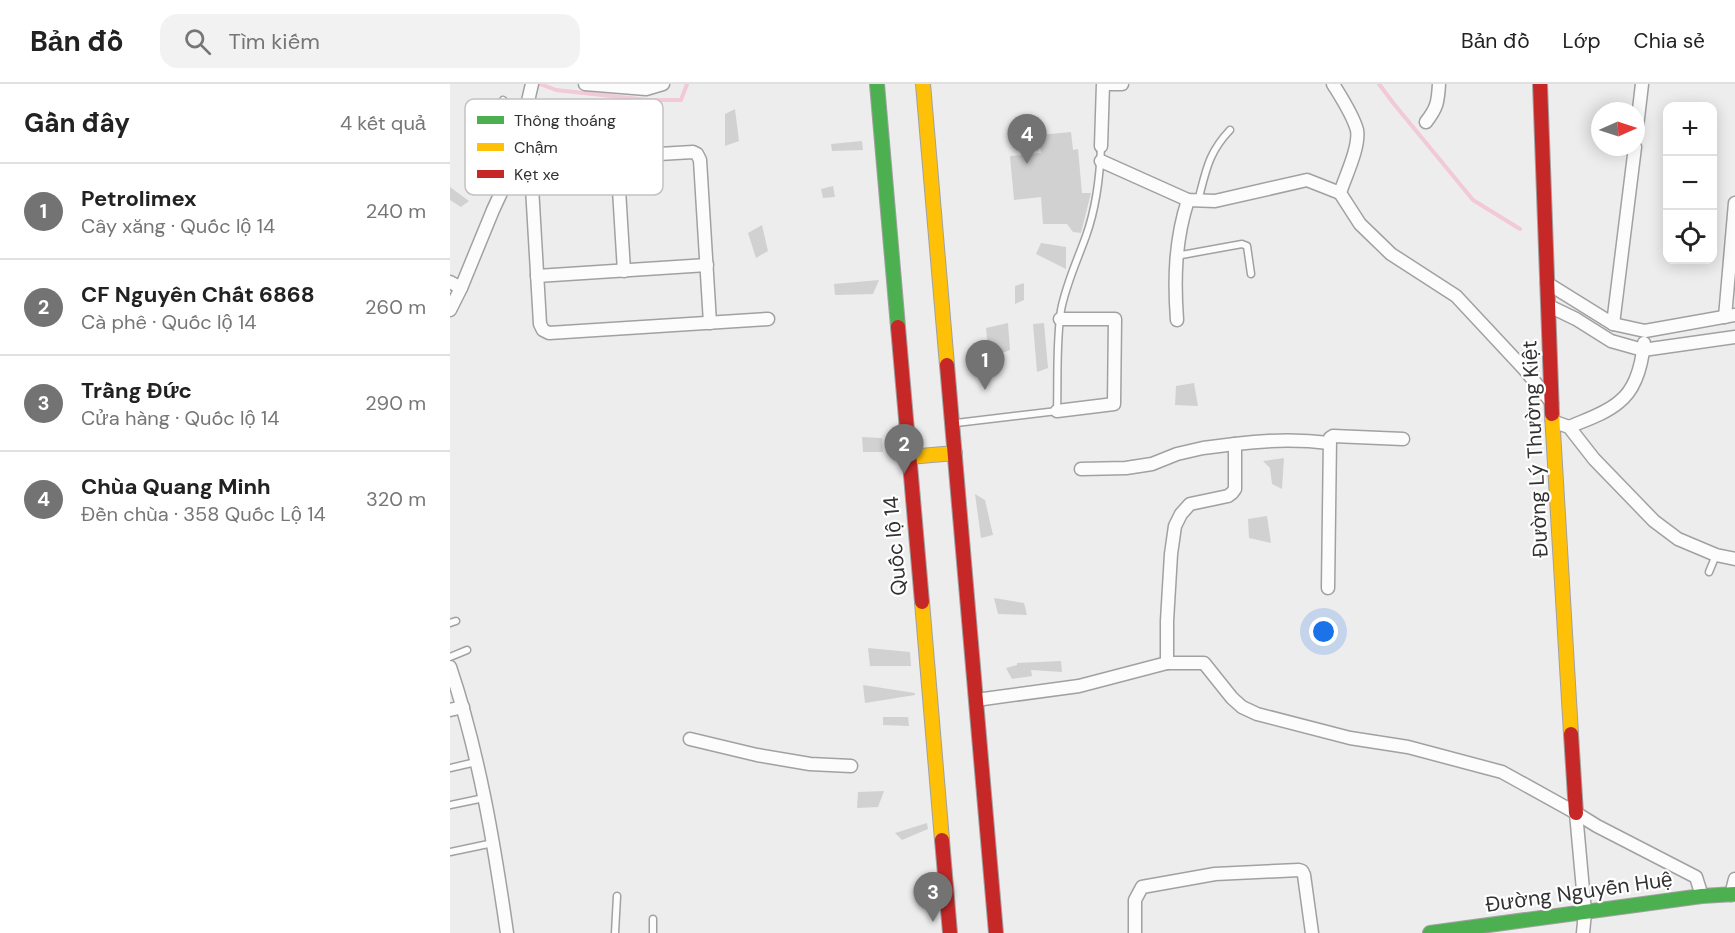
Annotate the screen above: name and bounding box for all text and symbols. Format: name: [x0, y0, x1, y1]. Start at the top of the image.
search box: [160, 14, 580, 68]
text: Bản đồ: [30, 23, 124, 60]
icon: search: [181, 25, 214, 58]
text: Tìm kiếm: [229, 27, 320, 56]
text: Bản đồ: [1461, 27, 1530, 55]
text: Lớp: [1563, 27, 1601, 55]
text: Chia sẻ: [1634, 27, 1705, 55]
legend: [465, 99, 663, 195]
north arrow: [1591, 102, 1645, 156]
map controls: [1663, 102, 1717, 264]
button: +: [1663, 102, 1717, 156]
text: Gần đây: [24, 106, 130, 140]
text: 4 kết quả: [340, 110, 426, 136]
text: Thông thoáng: [514, 110, 616, 131]
pin: 4: [1008, 115, 1046, 164]
text: Chậm: [514, 137, 558, 158]
button: −: [1663, 156, 1717, 210]
text: Kẹt xe: [514, 164, 559, 185]
text: Petrolimex: [81, 184, 196, 213]
text: 1: [40, 198, 47, 224]
text: 240 m: [366, 198, 426, 224]
button: locate: [1663, 210, 1717, 264]
text: Cây xăng · Quốc lộ 14: [81, 213, 275, 239]
text: CF Nguyên Chất 6868: [81, 280, 315, 309]
text: 2: [38, 294, 49, 320]
text: 260 m: [365, 294, 426, 320]
text: Cà phê · Quốc lộ 14: [81, 309, 256, 335]
pin: 1: [966, 340, 1004, 390]
street label: Đường Lý Thường Kiệt: [1515, 340, 1555, 558]
text: Trầng Đức: [81, 376, 192, 405]
text: 3: [37, 390, 50, 416]
text: 290 m: [365, 390, 426, 416]
text: Cửa hàng · Quốc lộ 14: [81, 405, 279, 431]
pin: 2: [884, 424, 924, 474]
text: Chùa Quang Minh: [81, 472, 271, 501]
text: 4: [37, 486, 50, 512]
text: 320 m: [366, 486, 426, 512]
street label: Quốc lộ 14: [877, 495, 913, 597]
text: Đền chùa · 358 Quốc Lộ 14: [81, 501, 326, 527]
your location: [1309, 617, 1338, 646]
street label: Đường Nguyễn Huệ: [1484, 865, 1674, 919]
pin: 3: [914, 872, 952, 922]

